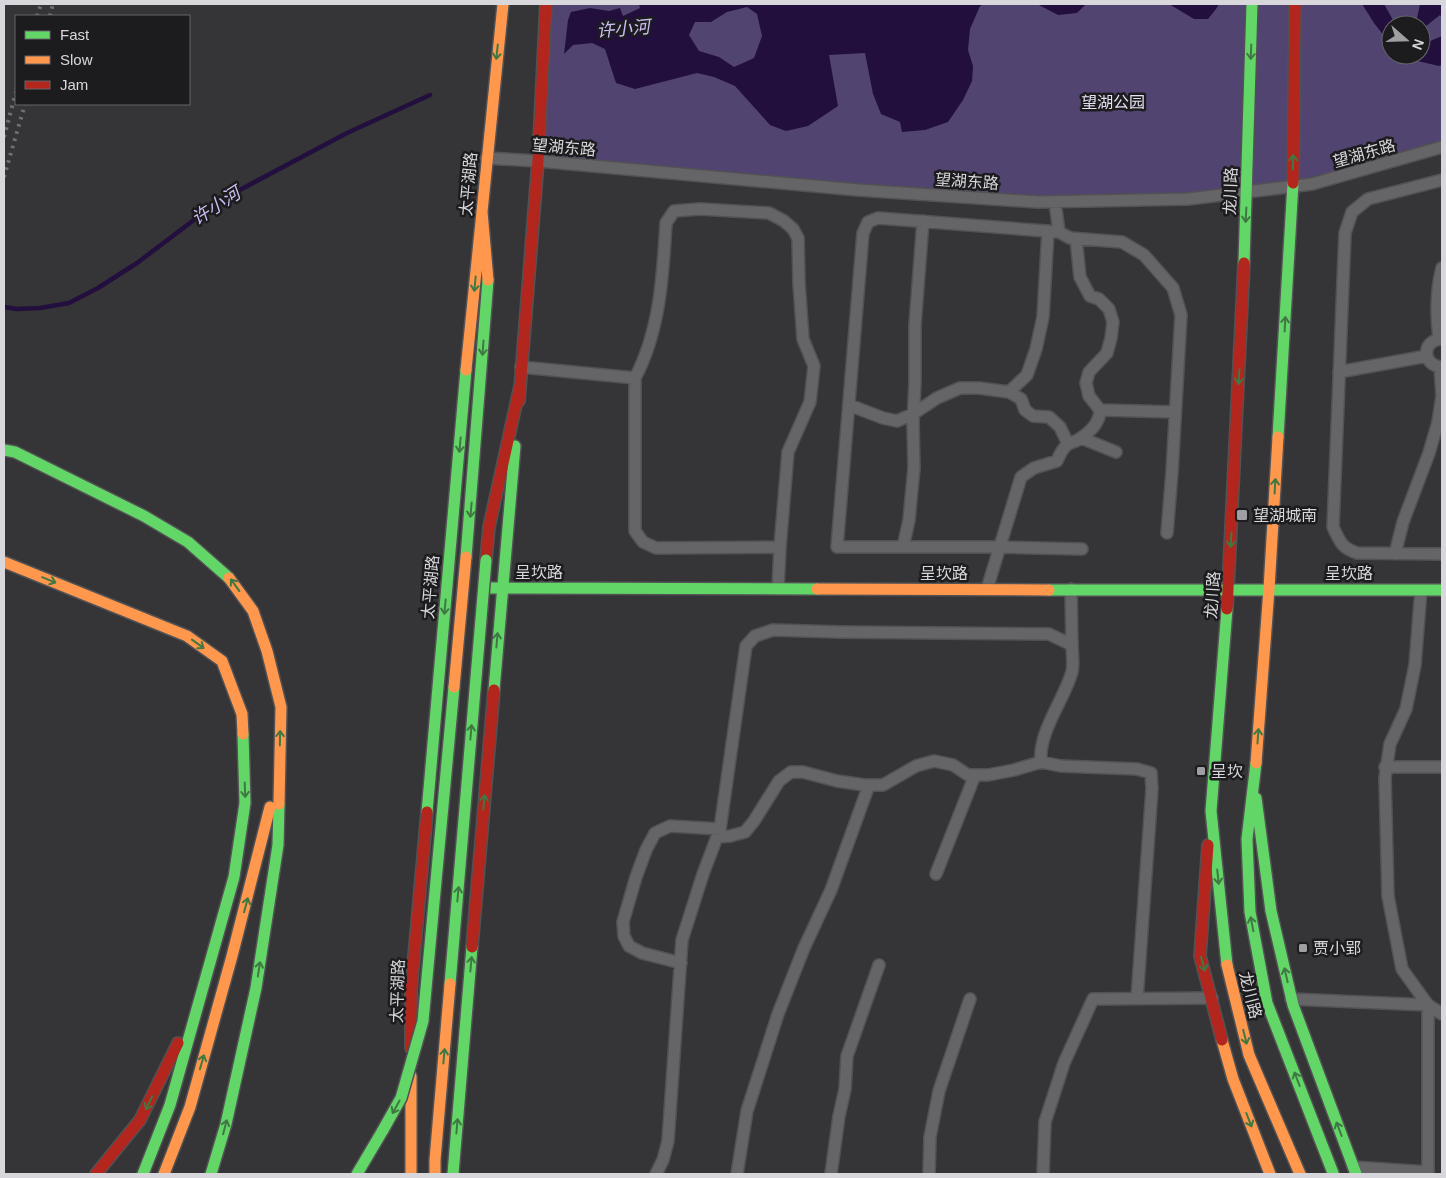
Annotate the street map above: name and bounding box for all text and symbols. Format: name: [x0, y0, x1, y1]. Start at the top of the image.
legend: [15, 15, 190, 105]
north arrow: [1381, 15, 1431, 65]
water label: 许小河: [595, 16, 654, 41]
text: Fast: [60, 26, 90, 43]
text: N: [1409, 37, 1427, 52]
one-way arrow: [492, 44, 502, 60]
one-way arrow: [1246, 44, 1255, 60]
text: Slow: [60, 51, 93, 68]
text: Jam: [60, 76, 88, 93]
park label: 望湖公园: [1081, 94, 1145, 111]
street label: 望湖东路: [531, 136, 597, 159]
street label: 望湖东路: [1331, 136, 1397, 170]
street label: 太平湖路: [457, 151, 480, 217]
one-way arrow: [1288, 154, 1298, 170]
street label: 龙川路: [1221, 167, 1240, 215]
street label: 望湖东路: [934, 171, 999, 192]
water label: 许小河: [188, 181, 247, 229]
one-way arrow: [1241, 206, 1251, 223]
one-way arrow: [470, 275, 480, 291]
one-way arrow: [1280, 316, 1289, 332]
one-way arrow: [479, 339, 488, 355]
one-way arrow: [1234, 369, 1243, 385]
one-way arrow: [455, 437, 465, 453]
one-way arrow: [1271, 479, 1280, 495]
one-way arrow: [466, 501, 475, 517]
place label: 望湖城南: [1253, 507, 1317, 524]
marker: 望湖城南: [1235, 508, 1249, 522]
one-way arrow: [1227, 531, 1236, 547]
street label: 太平湖路: [419, 554, 442, 620]
street label: 呈坎路: [515, 564, 563, 581]
street label: 呈坎路: [920, 565, 968, 582]
street label: 呈坎路: [1325, 565, 1373, 582]
street label: 龙川路: [1202, 570, 1223, 620]
one-way arrow: [41, 575, 56, 585]
one-way arrow: [230, 578, 240, 592]
one-way arrow: [440, 599, 449, 615]
one-way arrow: [493, 632, 502, 648]
one-way arrow: [191, 639, 205, 649]
one-way arrow: [466, 724, 476, 740]
one-way arrow: [1253, 728, 1263, 744]
one-way arrow: [275, 730, 285, 746]
place label: 呈坎: [1211, 763, 1243, 780]
marker: 呈坎: [1195, 765, 1207, 777]
one-way arrow: [240, 782, 249, 798]
one-way arrow: [479, 794, 489, 810]
one-way arrow: [1213, 869, 1223, 885]
one-way arrow: [453, 886, 462, 902]
one-way arrow: [241, 898, 251, 914]
one-way arrow: [1247, 916, 1257, 932]
place label: 贾小郢: [1313, 940, 1361, 957]
marker: 贾小郢: [1297, 942, 1309, 954]
one-way arrow: [466, 956, 475, 972]
one-way arrow: [1198, 956, 1208, 972]
street label: 太平湖路: [388, 959, 407, 1023]
one-way arrow: [254, 961, 264, 977]
one-way arrow: [1281, 968, 1290, 984]
street label: 龙川路: [1236, 970, 1265, 1020]
one-way arrow: [1241, 1028, 1250, 1044]
one-way arrow: [440, 1048, 449, 1064]
one-way arrow: [198, 1054, 208, 1070]
one-way arrow: [1292, 1072, 1301, 1087]
one-way arrow: [144, 1095, 154, 1110]
one-way arrow: [391, 1099, 401, 1114]
one-way arrow: [1245, 1112, 1254, 1127]
one-way arrow: [452, 1118, 462, 1134]
one-way arrow: [221, 1120, 230, 1136]
one-way arrow: [1333, 1121, 1342, 1136]

